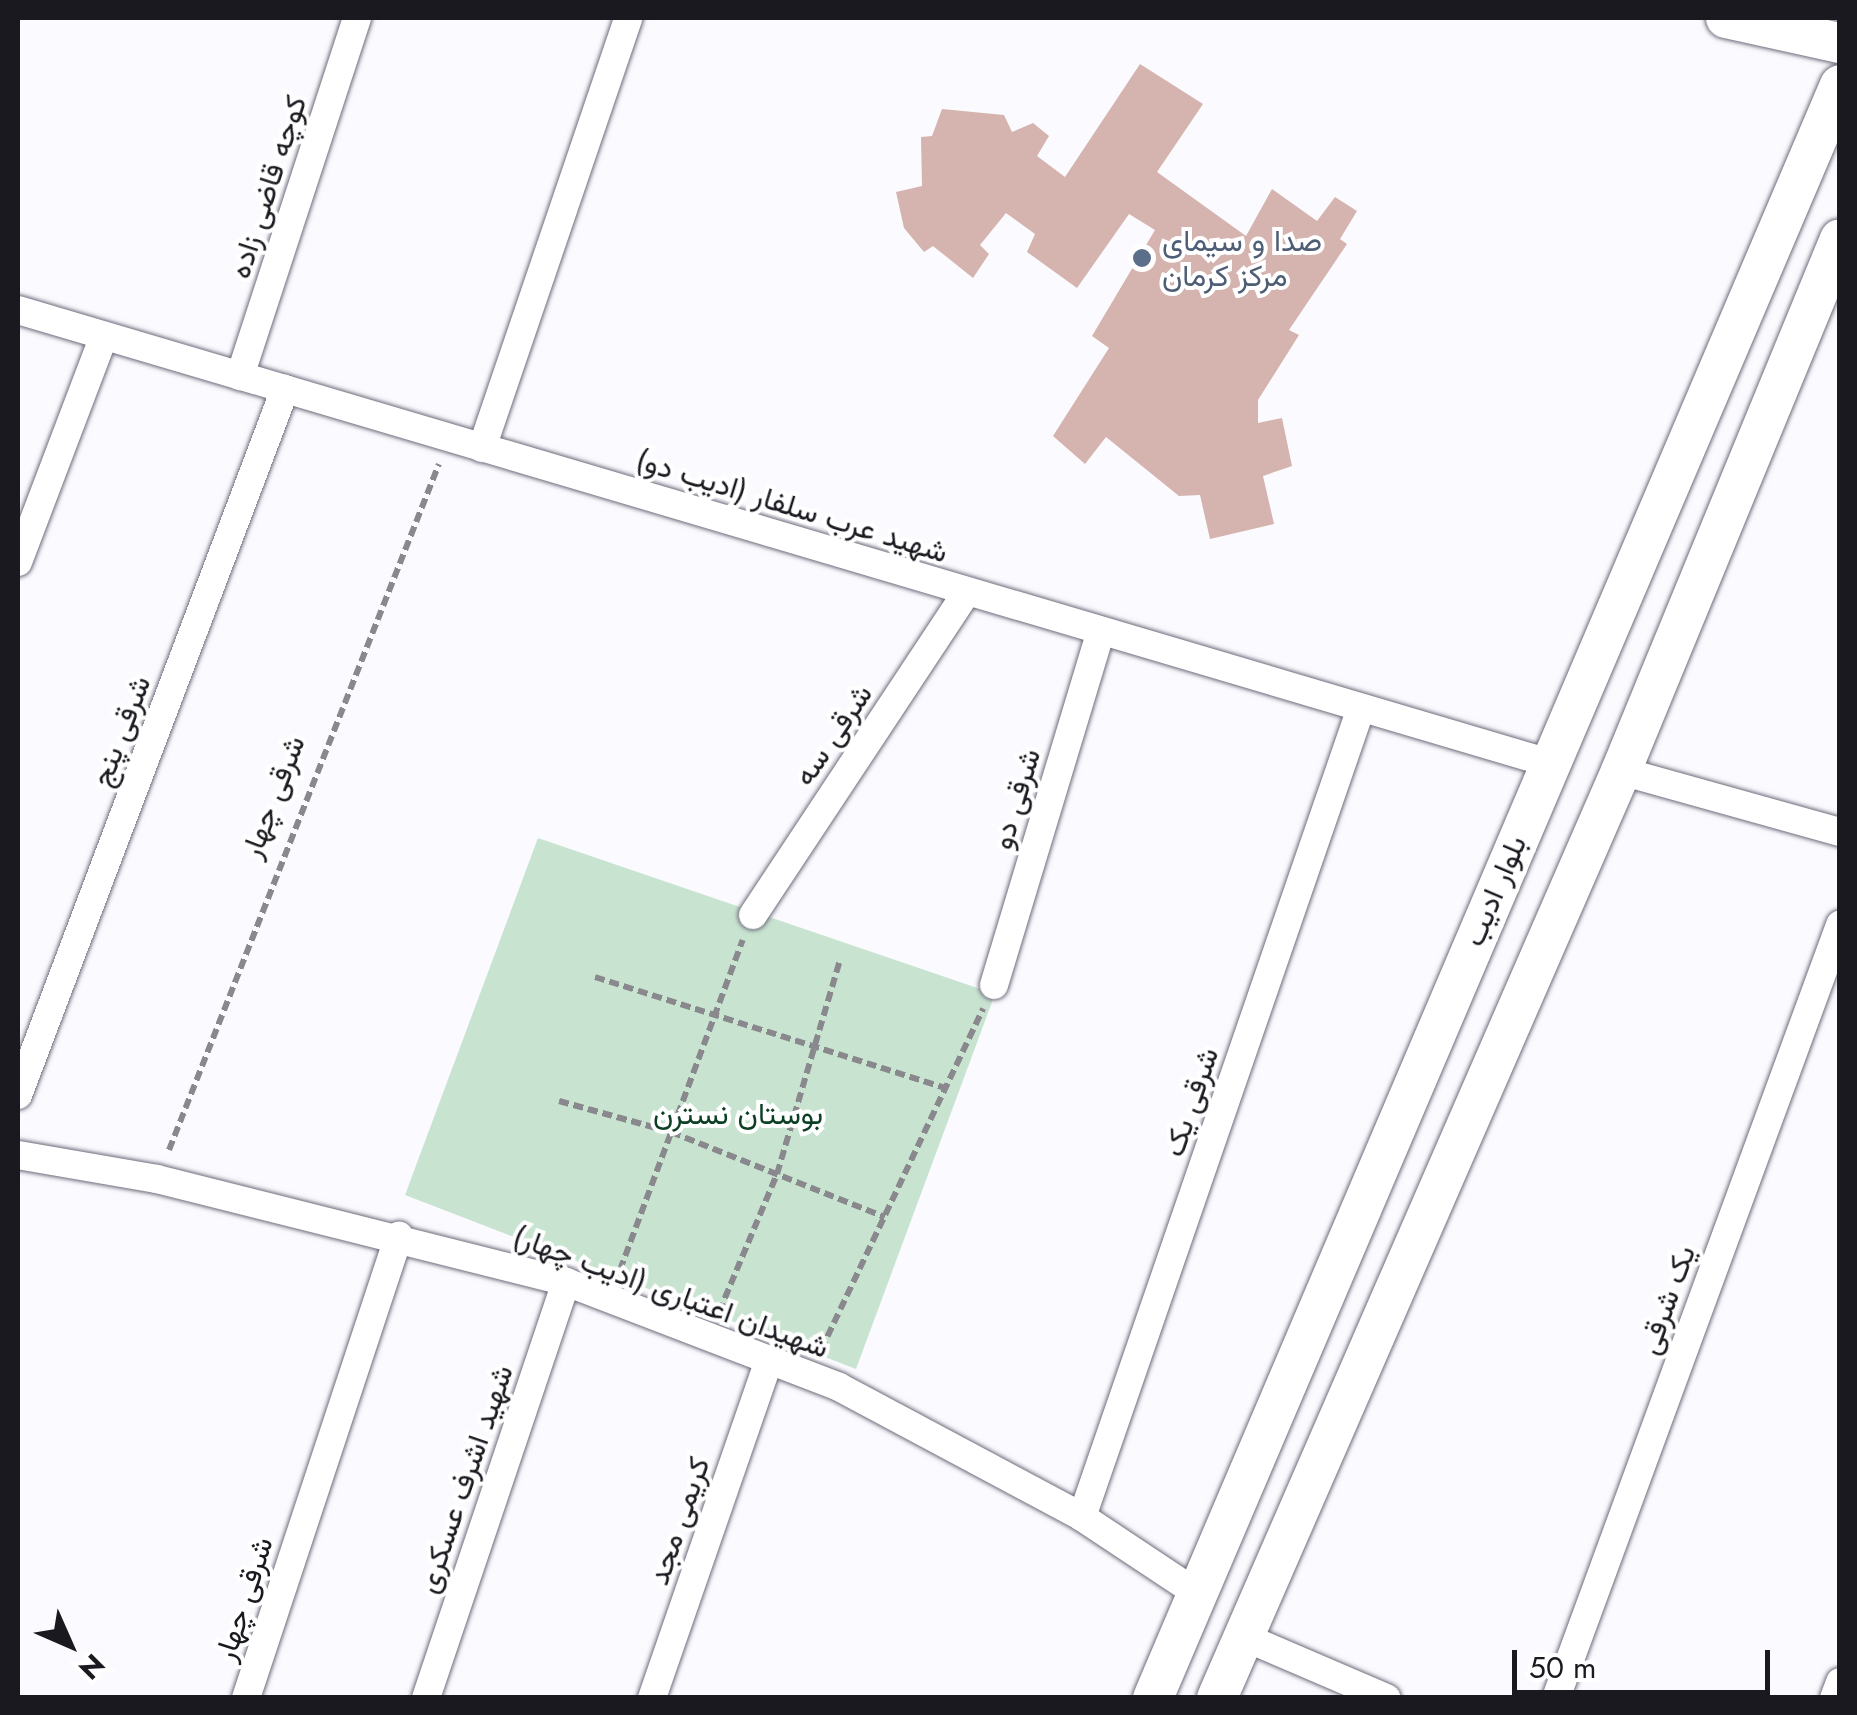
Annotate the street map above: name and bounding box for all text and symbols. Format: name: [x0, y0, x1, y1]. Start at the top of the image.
street label: کوچه قاضی زاده: [222, 91, 314, 283]
place label: صدا و سیمای مرکز کرمان: [1162, 223, 1322, 294]
marker: صدا و سیمای مرکز کرمان: [1131, 247, 1153, 269]
street label: شهید عرب سلفار (ادیب دو): [632, 441, 952, 571]
street label: شرقی پنج: [84, 671, 158, 791]
street label: شرقی سه: [786, 677, 880, 793]
street label: شرقی چهار: [233, 731, 313, 863]
street label: شرقی دو: [984, 744, 1048, 854]
street label: بلوار ادیب: [1456, 830, 1534, 952]
street label: شرقی یک: [1156, 1043, 1226, 1161]
park label: بوستان نسترن: [653, 1096, 823, 1132]
street label: شهیدان اعتباری (ادیب چهار): [508, 1218, 834, 1366]
street label: یک شرقی: [1631, 1241, 1703, 1359]
street label: شهید اشرف عسکری: [409, 1360, 521, 1598]
street label: کریمی مجد: [640, 1452, 718, 1590]
street label: شرقی چهار: [207, 1532, 281, 1666]
north arrow: [20, 1595, 120, 1695]
scale bar: [1517, 1630, 1774, 1692]
text: N: [69, 1644, 114, 1689]
text: 50 m: [1529, 1646, 1596, 1689]

